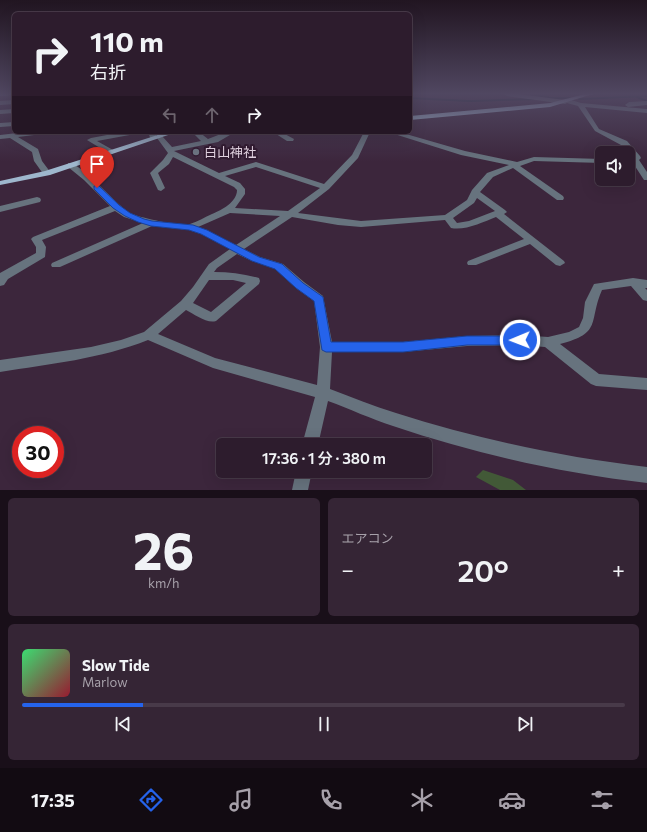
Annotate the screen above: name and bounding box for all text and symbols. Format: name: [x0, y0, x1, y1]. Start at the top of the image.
text: 110 m: [90, 24, 164, 58]
icon: right: [24, 28, 76, 80]
text: 右折: [90, 61, 126, 83]
icon: left: [159, 104, 181, 126]
icon: ahead: [201, 104, 223, 126]
icon: right: [243, 104, 265, 126]
place label: 白山神社: [204, 144, 256, 160]
map controls: [595, 146, 635, 186]
button: sound: [595, 146, 635, 186]
pin: [80, 147, 114, 188]
marker: 白山神社: [191, 147, 201, 157]
icon: arrive: [86, 153, 108, 175]
position arrow: [499, 319, 541, 361]
speed limit sign: 30: [12, 426, 64, 478]
text: 17:36 · 1 分 · 380 m: [262, 449, 386, 467]
text: 26: [133, 517, 194, 581]
text: エアコン: [342, 530, 394, 546]
text: 20°: [457, 551, 509, 588]
text: −: [342, 556, 354, 583]
text: +: [612, 556, 625, 583]
text: km/h: [148, 575, 180, 591]
text: Slow Tide: [82, 656, 150, 674]
text: Marlow: [82, 674, 128, 690]
icon: previous: [112, 713, 134, 735]
icon: pause: [313, 713, 335, 735]
icon: next: [514, 713, 536, 735]
icon: directions: [137, 786, 165, 814]
icon: music: [227, 786, 255, 814]
icon: phone: [317, 786, 345, 814]
icon: climate: [408, 786, 436, 814]
icon: car: [498, 786, 526, 814]
icon: filters: [588, 786, 616, 814]
text: 17:35: [31, 789, 75, 811]

